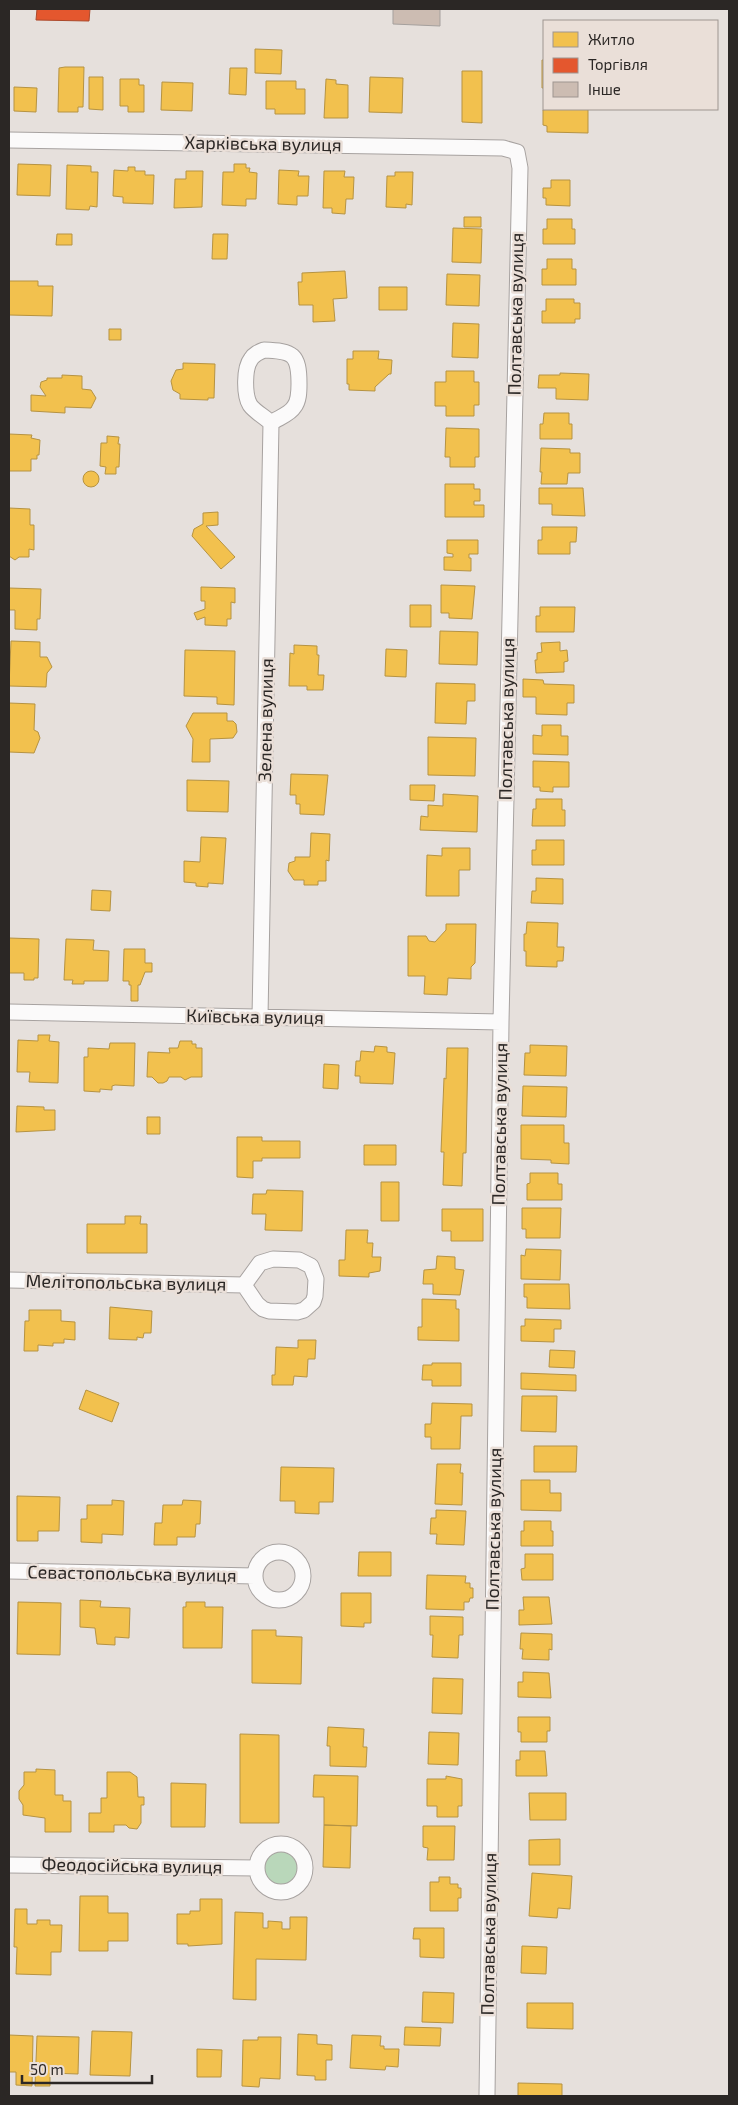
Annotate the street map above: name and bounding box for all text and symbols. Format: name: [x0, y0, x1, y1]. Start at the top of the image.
legend: [543, 20, 718, 110]
text: Житло: [588, 30, 635, 48]
text: Торгівля: [588, 55, 648, 73]
text: Інше: [588, 80, 621, 98]
street label: Харківська вулиця: [184, 131, 342, 155]
street label: Полтавська вулиця: [503, 232, 527, 396]
street label: Полтавська вулиця: [494, 637, 518, 801]
street label: Зелена вулиця: [253, 658, 277, 782]
street label: Київська вулиця: [186, 1004, 324, 1028]
street label: Полтавська вулиця: [487, 1042, 511, 1206]
street label: Мелітопольська вулиця: [25, 1269, 227, 1295]
street label: Полтавська вулиця: [481, 1447, 505, 1611]
street label: Севастопольська вулиця: [27, 1560, 237, 1586]
street label: Феодосійська вулиця: [41, 1852, 223, 1878]
street label: Полтавська вулиця: [476, 1852, 500, 2016]
scale bar: [22, 2052, 152, 2084]
text: 50 m: [30, 2060, 64, 2078]

